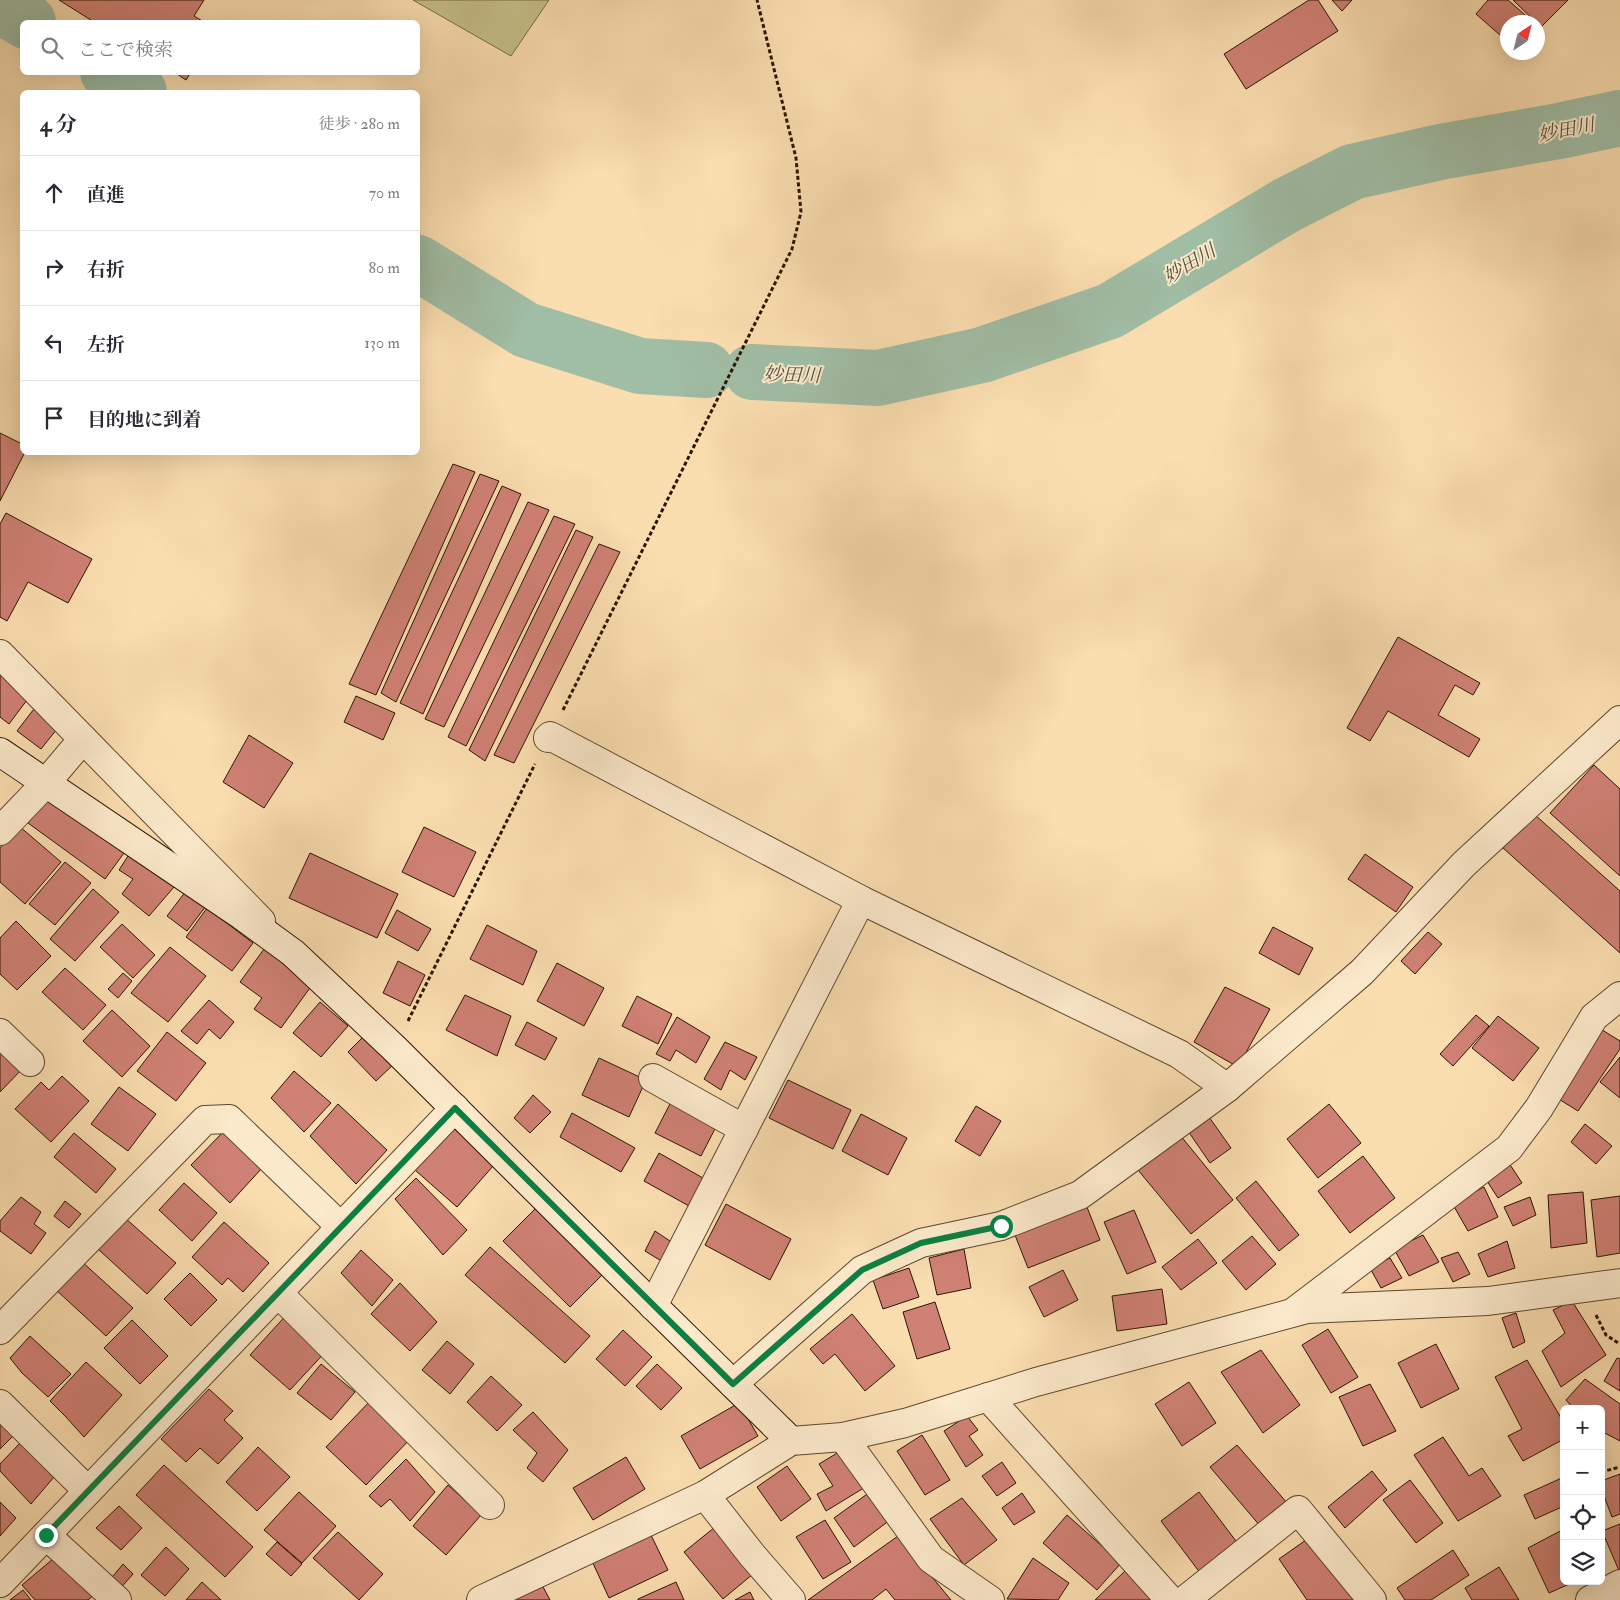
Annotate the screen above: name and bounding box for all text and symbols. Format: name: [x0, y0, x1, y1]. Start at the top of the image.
north arrow: [1500, 15, 1545, 60]
search box: [20, 20, 420, 75]
icon: search: [38, 34, 66, 62]
text: ここで検索: [78, 38, 173, 62]
text: 4 分: [40, 111, 77, 138]
water label: 妙田川: [1536, 112, 1598, 147]
text: 徒歩 · 280 m: [319, 114, 400, 134]
icon: ahead: [40, 179, 68, 207]
text: 直進: [87, 183, 125, 207]
text: 70 m: [369, 183, 400, 203]
water label: 妙田川: [1159, 238, 1222, 289]
icon: right: [40, 254, 68, 282]
text: 右折: [87, 258, 125, 282]
text: 80 m: [369, 258, 400, 278]
icon: left: [40, 329, 68, 357]
text: 左折: [87, 333, 125, 357]
text: 130 m: [364, 333, 400, 353]
water label: 妙田川: [763, 362, 823, 388]
icon: arrive: [40, 404, 68, 432]
text: 目的地に到着: [87, 408, 201, 432]
route start: [990, 1215, 1013, 1238]
map controls: [1560, 1405, 1605, 1585]
button: +: [1560, 1405, 1605, 1450]
button: −: [1560, 1450, 1605, 1495]
button: locate: [1560, 1495, 1605, 1540]
route end: [35, 1524, 58, 1547]
button: layers: [1560, 1540, 1605, 1585]

